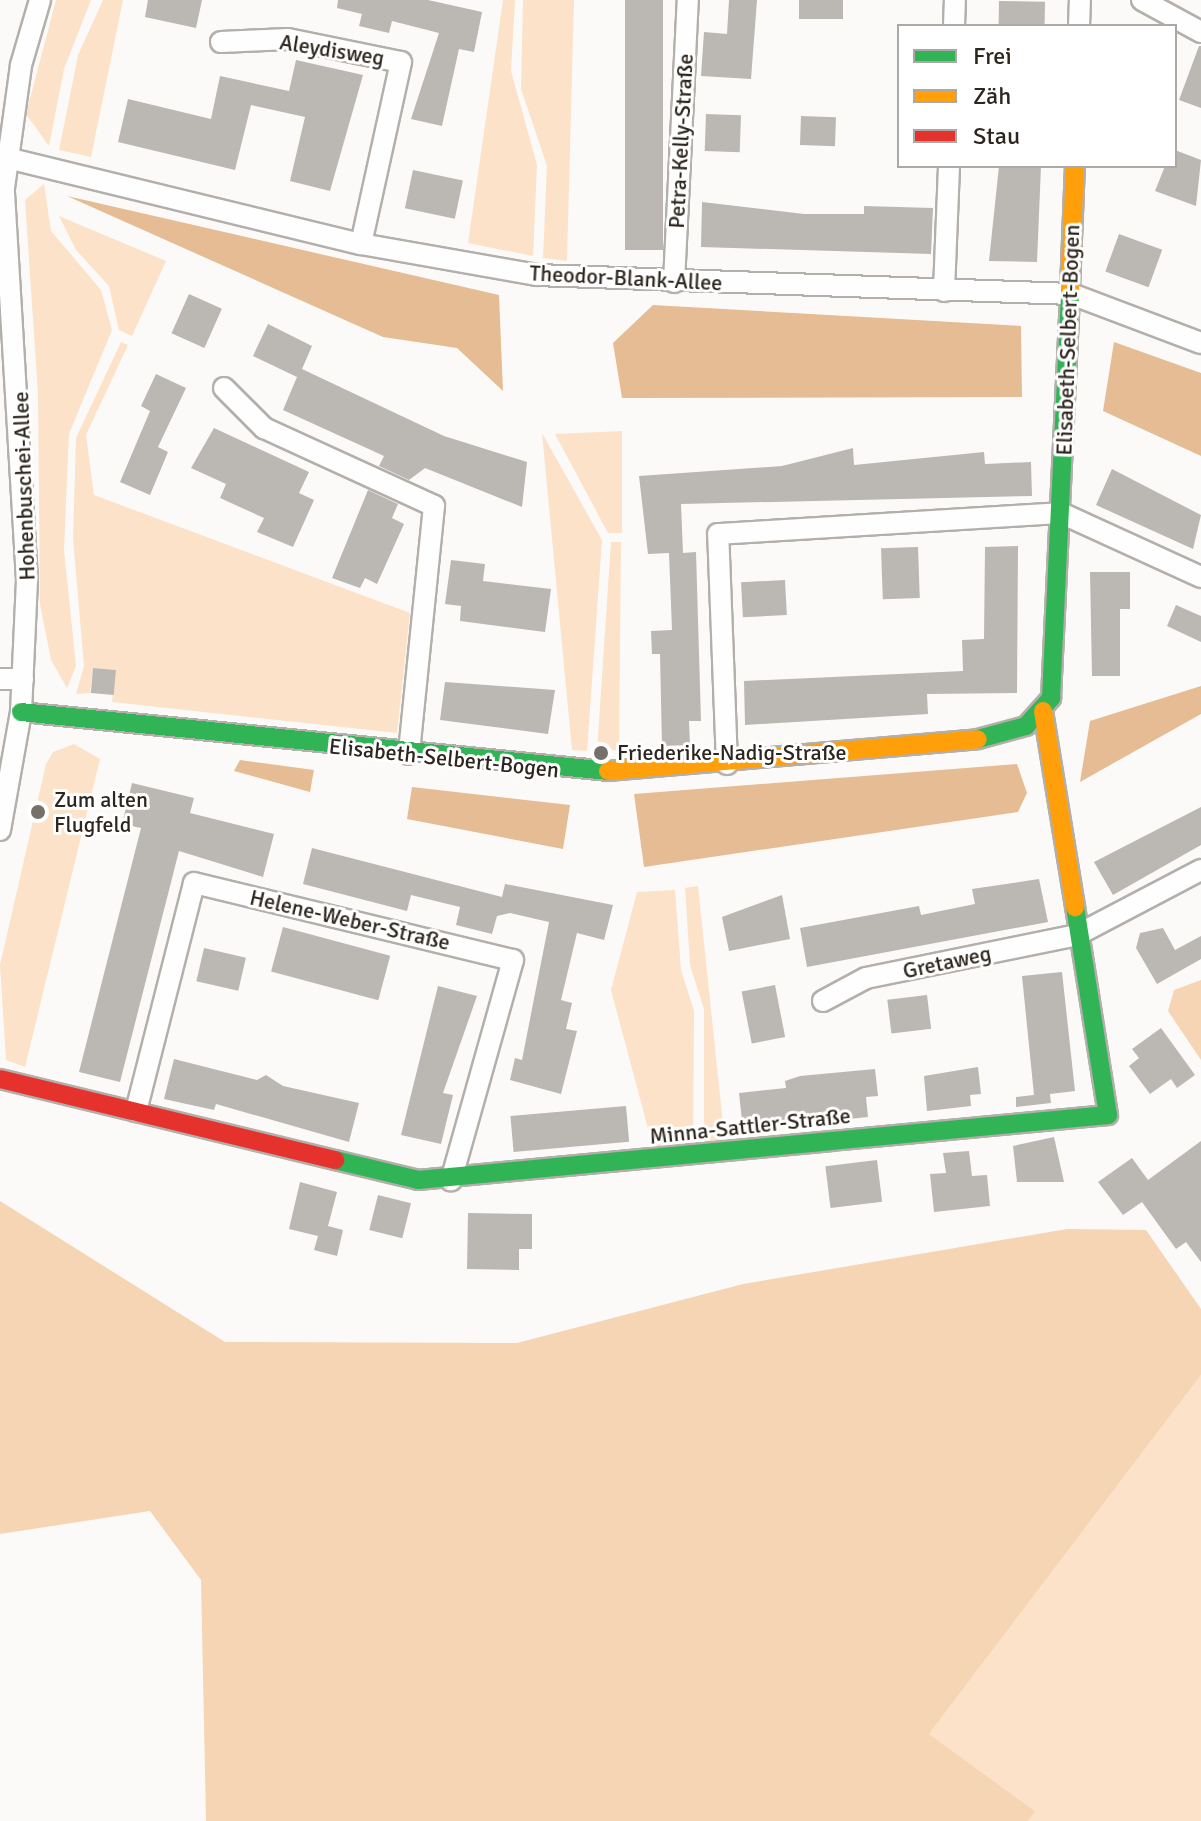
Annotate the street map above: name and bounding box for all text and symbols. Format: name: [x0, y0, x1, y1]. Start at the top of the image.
legend: [897, 24, 1177, 168]
street label: Aleydisweg: [278, 29, 386, 71]
text: Frei: [973, 41, 1012, 71]
street label: Petra-Kelly-Straße: [663, 53, 699, 229]
text: Zäh: [973, 81, 1011, 111]
text: Stau: [973, 121, 1020, 151]
street label: Elisabeth-Selbert-Bogen: [1051, 224, 1085, 456]
street label: Theodor-Blank-Allee: [529, 260, 723, 296]
street label: Hohenbuschei-Allee: [8, 391, 40, 581]
street label: Elisabeth-Selbert-Bogen: [328, 733, 560, 783]
place label: Friederike-Nadig-Straße: [617, 740, 847, 766]
marker: Friederike-Nadig-Straße: [592, 744, 610, 762]
place label: Zum alten Flugfeld: [54, 786, 148, 838]
marker: Zum alten Flugfeld: [29, 803, 47, 821]
street label: Helene-Weber-Straße: [247, 884, 453, 956]
street label: Gretaweg: [900, 940, 994, 984]
street label: Minna-Sattler-Straße: [648, 1102, 852, 1150]

